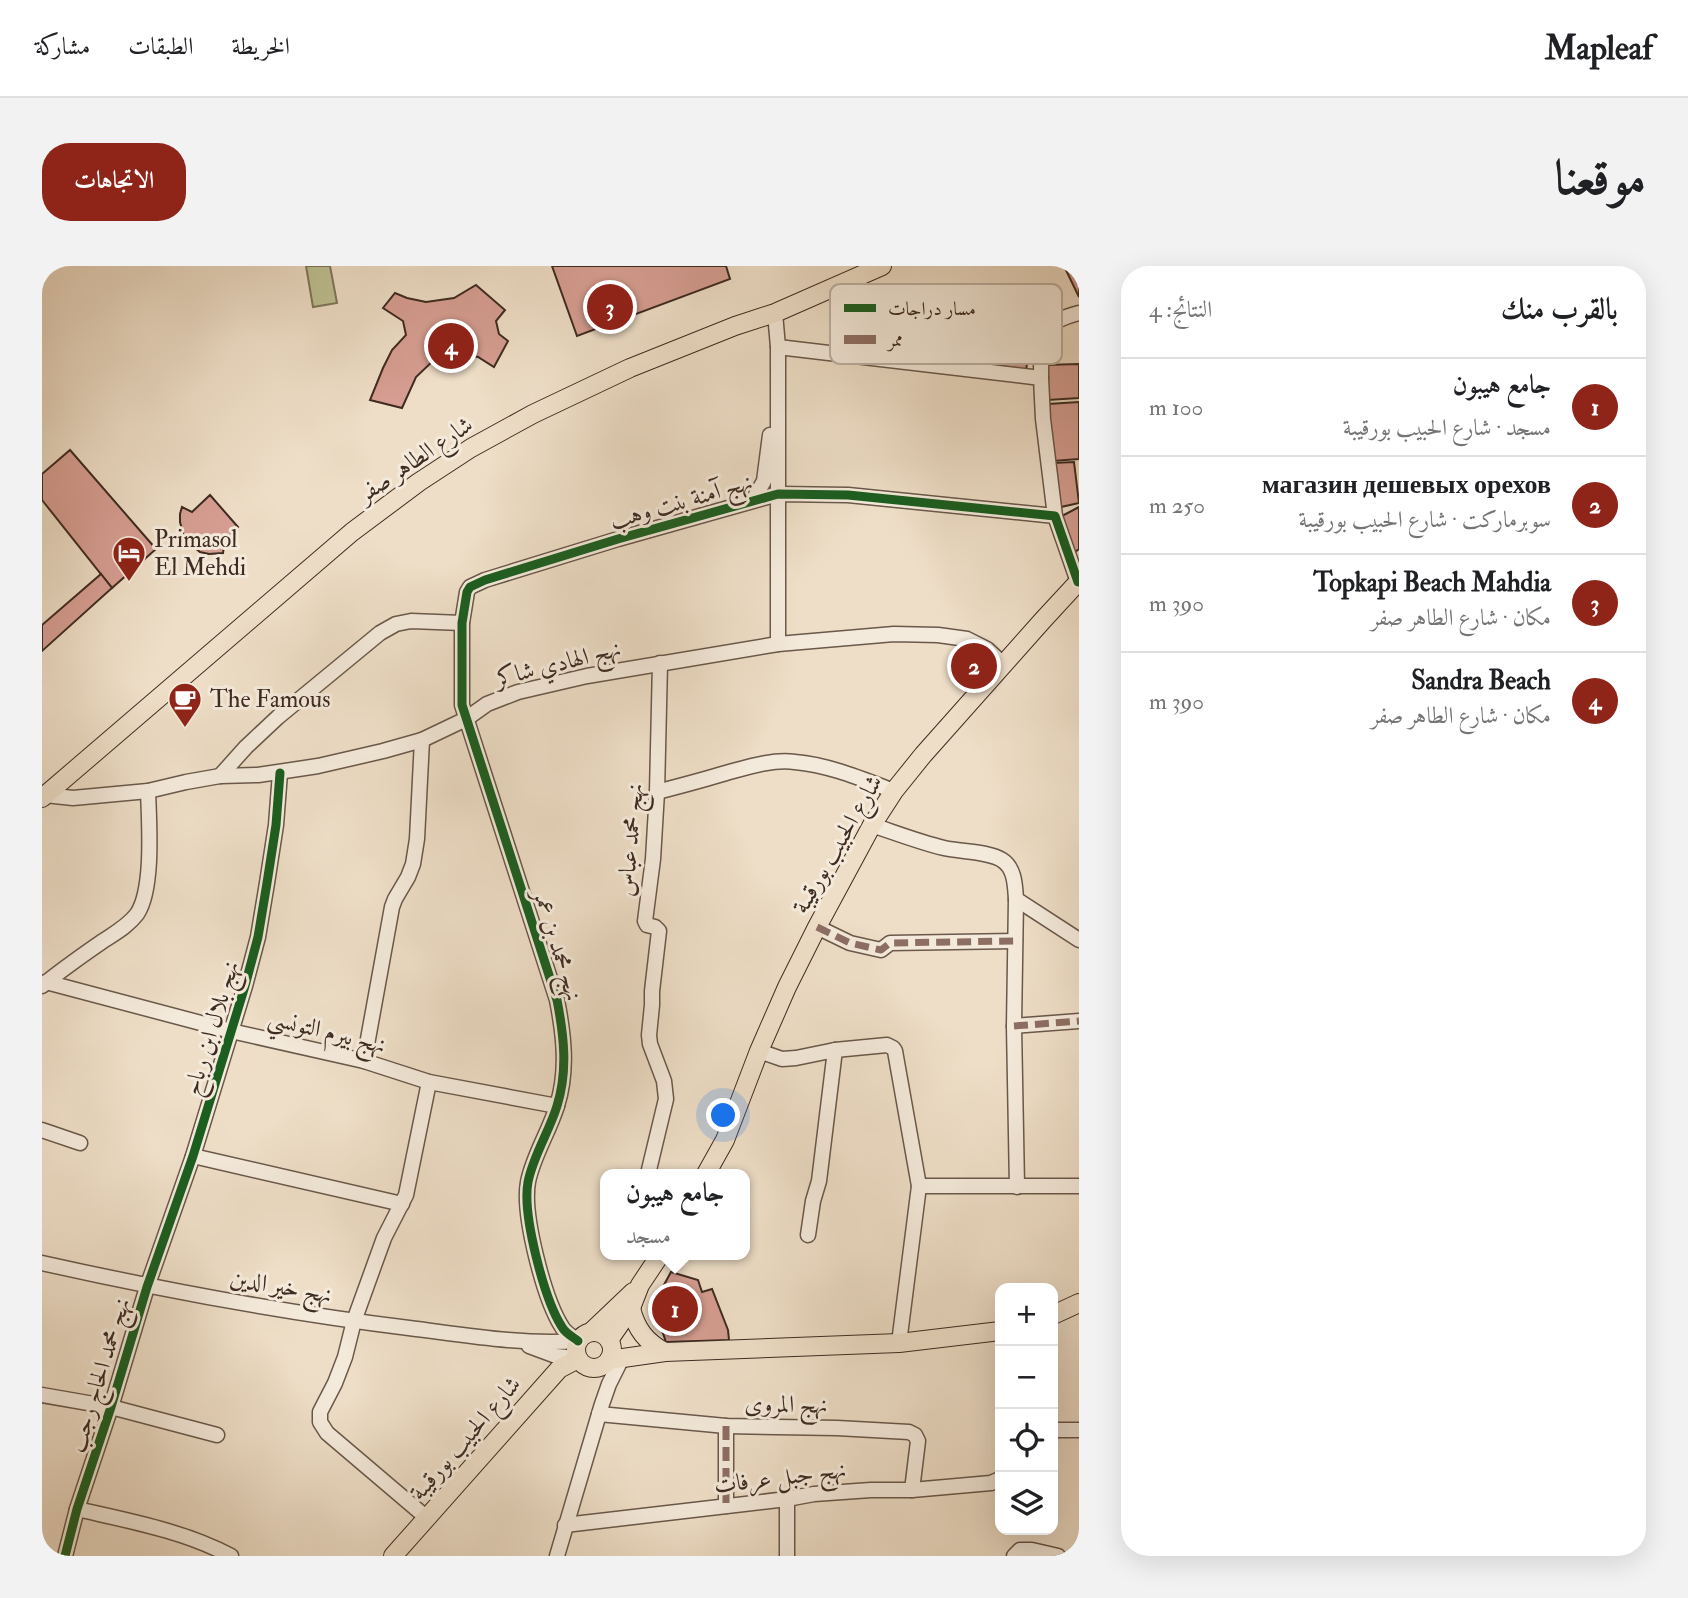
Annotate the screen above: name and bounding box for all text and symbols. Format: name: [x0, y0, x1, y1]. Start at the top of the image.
text: Mapleaf: [1545, 28, 1653, 69]
text: مشاركة: [35, 31, 90, 62]
text: الطبقات: [128, 31, 194, 62]
text: الخريطة: [232, 31, 290, 62]
button: الاتجاهات: [42, 143, 186, 221]
text: موقعنا: [1554, 148, 1646, 209]
pin: 3: [587, 281, 633, 333]
legend: [830, 284, 1062, 364]
text: بالقرب منك: [1501, 291, 1618, 328]
text: النتائج: 4: [1149, 295, 1212, 324]
text: مسار دراجات: [888, 297, 976, 321]
pin: 4: [428, 320, 474, 372]
text: ممر: [886, 328, 903, 352]
text: جامع هيبون: [1453, 369, 1551, 401]
text: 100 m: [1149, 393, 1203, 422]
text: 1: [1591, 393, 1599, 422]
street label: شارع الطاهر صفر: [349, 409, 481, 514]
text: مسجد · شارع الحبيب بورقيبة: [1343, 413, 1551, 442]
street label: نهج آمنة بنت وهب: [606, 466, 757, 541]
text: магазин дешевых орехов: [1262, 469, 1551, 501]
text: 250 m: [1149, 491, 1205, 520]
text: 2: [1589, 491, 1601, 520]
text: سوبرماركت · شارع الحبيب بورقيبة: [1299, 505, 1551, 534]
place label: Primasol El Mehdi: [154, 524, 246, 583]
hotel icon: Primasol El Mehdi: [110, 534, 148, 583]
text: Topkapi Beach Mahdia: [1313, 567, 1551, 599]
text: 390 m: [1149, 589, 1204, 618]
text: 3: [1591, 589, 1599, 618]
text: مكان · شارع الطاهر صفر: [1371, 603, 1551, 632]
street label: نهج الهادي شاكر: [489, 633, 625, 700]
pin: 2: [951, 640, 997, 692]
text: Sandra Beach: [1411, 665, 1551, 697]
cafe icon: The Famous: [166, 680, 204, 729]
place label: The Famous: [210, 684, 331, 715]
text: 390 m: [1149, 687, 1204, 716]
text: 4: [1589, 687, 1601, 716]
text: مكان · شارع الطاهر صفر: [1371, 701, 1551, 730]
street label: شارع الحبيب بورقيبة: [785, 769, 893, 921]
street label: نهج محمد عباس: [610, 782, 656, 898]
street label: نهج محمد بن عمر: [520, 883, 589, 1006]
street label: نهج بلال ابن رباح: [176, 957, 251, 1101]
street label: نهج بيرم التونسي: [263, 1002, 389, 1067]
your location: [706, 1098, 740, 1132]
popup: [600, 1169, 750, 1260]
text: جامع هيبون: [626, 1177, 724, 1209]
text: مسجد: [626, 1221, 671, 1250]
street label: نهج خير الدين: [227, 1262, 334, 1316]
pin: 1: [652, 1283, 698, 1335]
map controls: [995, 1283, 1058, 1535]
button: +: [995, 1283, 1058, 1346]
street label: نهج محمد الحاج رجب: [61, 1294, 143, 1458]
button: −: [995, 1346, 1058, 1409]
street label: شارع الحبيب بورقيبة: [403, 1370, 531, 1510]
street label: نهج المروى: [744, 1388, 828, 1426]
button: locate: [995, 1409, 1058, 1472]
street label: نهج جبل عرفات: [712, 1454, 848, 1506]
button: layers: [995, 1472, 1058, 1535]

